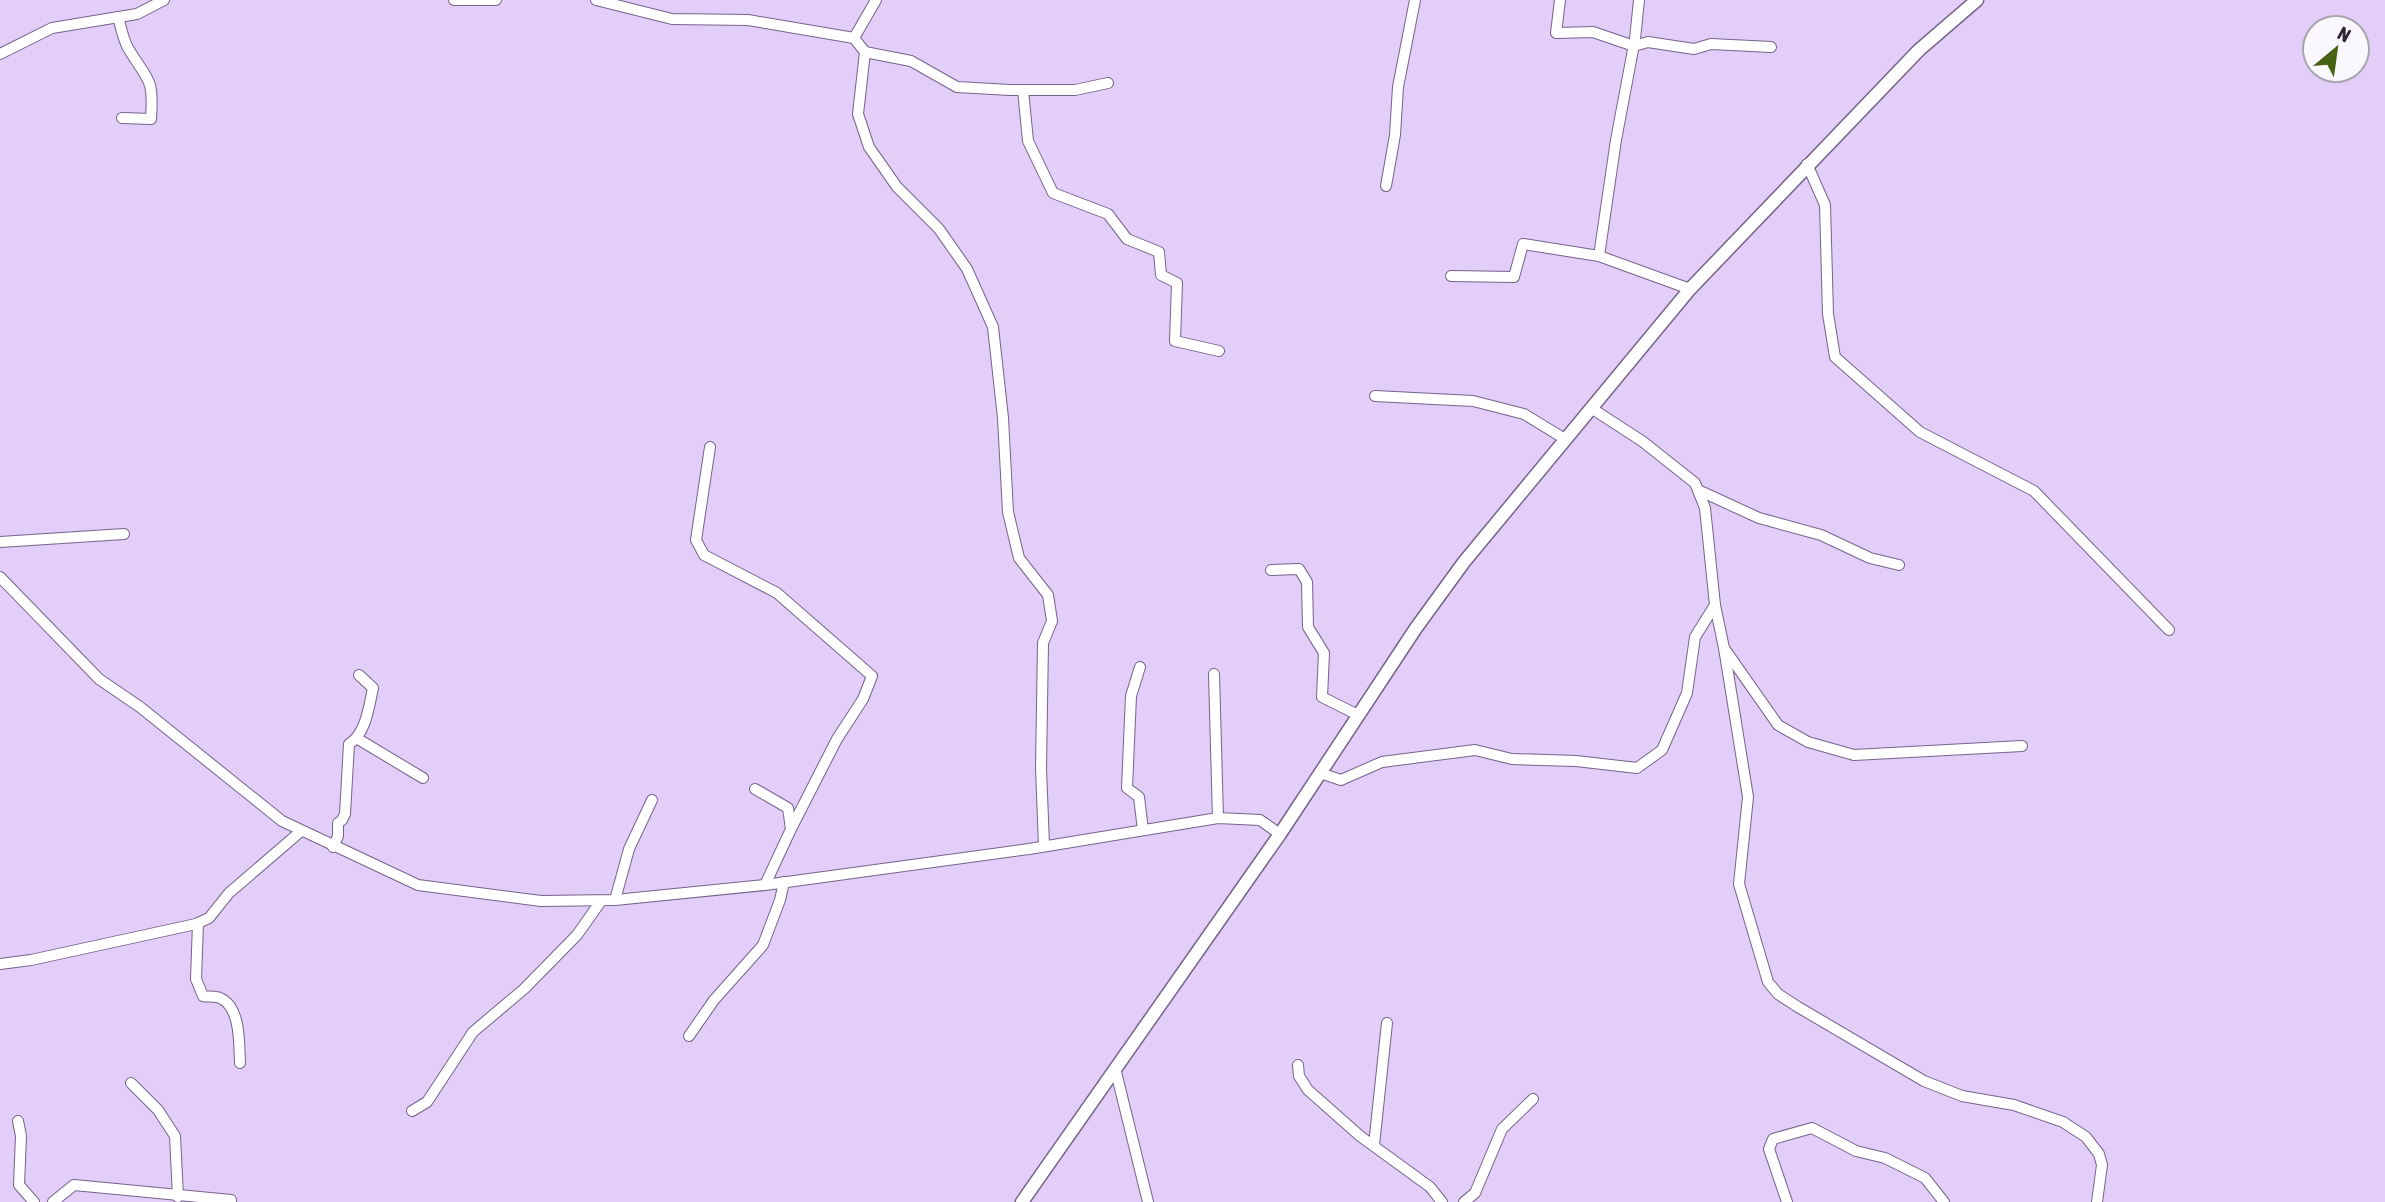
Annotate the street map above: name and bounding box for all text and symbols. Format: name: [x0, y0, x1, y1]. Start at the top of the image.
north arrow: [2301, 14, 2371, 84]
text: N: [2334, 22, 2354, 46]

